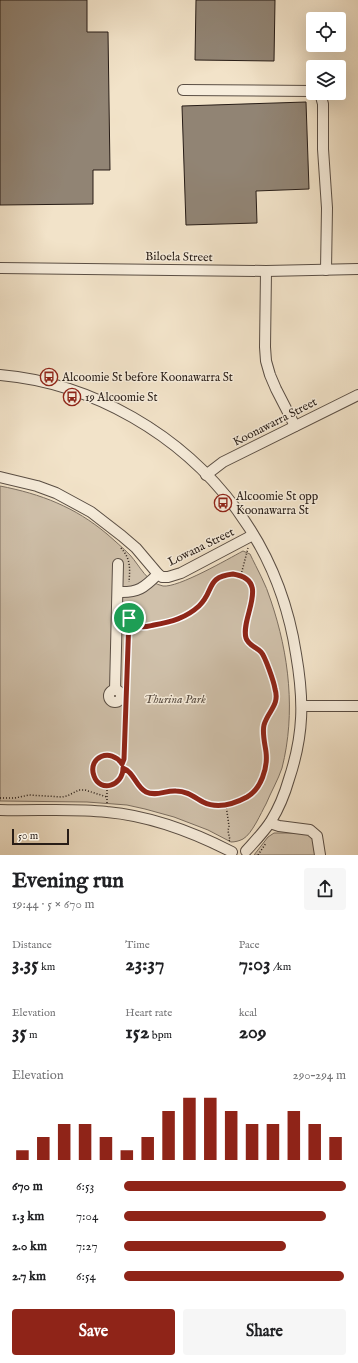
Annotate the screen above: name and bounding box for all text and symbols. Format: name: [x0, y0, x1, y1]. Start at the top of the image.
map controls: [306, 12, 346, 100]
button: locate: [306, 12, 346, 52]
button: layers: [306, 60, 346, 100]
street label: Biloela Street: [145, 249, 213, 265]
bus stop icon: Alcoomie St before Koonawarra St: [39, 367, 59, 387]
place label: Alcoomie St before Koonawarra St: [61, 370, 233, 385]
bus stop icon: 19 Alcoomie St: [62, 387, 82, 407]
place label: 19 Alcoomie St: [85, 390, 158, 405]
street label: Koonawarra Street: [230, 394, 320, 450]
place label: Alcoomie St opp Koonawarra St: [235, 489, 319, 518]
bus stop icon: Alcoomie St opp Koonawarra St: [213, 493, 233, 513]
street label: Lowana Street: [165, 524, 237, 570]
pin: [112, 601, 146, 635]
icon: arrive: [118, 607, 140, 629]
park label: Thurina Park: [144, 692, 206, 707]
scale bar: [12, 827, 69, 846]
text: 50 m: [18, 829, 38, 843]
text: Evening run: [12, 867, 124, 895]
button: share: [304, 868, 346, 910]
text: 19:44 · 5 × 670 m: [12, 896, 95, 913]
text: Distance: [12, 938, 52, 952]
text: Time: [125, 938, 150, 952]
text: Pace: [239, 938, 259, 952]
text: 3.35: [12, 952, 38, 977]
text: 23:37: [125, 952, 164, 977]
text: 7:03: [239, 952, 271, 977]
text: km: [38, 960, 55, 974]
text: /km: [271, 960, 291, 974]
text: Elevation: [12, 1006, 56, 1020]
text: Heart rate: [125, 1006, 172, 1020]
text: kcal: [239, 1006, 257, 1020]
text: 35: [12, 1020, 27, 1045]
text: 152: [125, 1020, 149, 1045]
text: 209: [239, 1020, 267, 1045]
text: m: [27, 1028, 38, 1042]
text: bpm: [149, 1028, 172, 1042]
text: Elevation: [12, 1067, 64, 1084]
text: 290–294 m: [293, 1067, 346, 1084]
text: 670 m: [12, 1178, 43, 1195]
text: 6:53: [76, 1178, 94, 1195]
text: 1.3 km: [12, 1208, 44, 1225]
text: 7:04: [76, 1208, 98, 1225]
text: 2.0 km: [12, 1238, 47, 1255]
text: 7:27: [76, 1238, 98, 1255]
text: 2.7 km: [12, 1268, 46, 1285]
text: 6:54: [76, 1268, 96, 1285]
button: Save: [12, 1309, 175, 1355]
button: Share: [183, 1309, 346, 1355]

